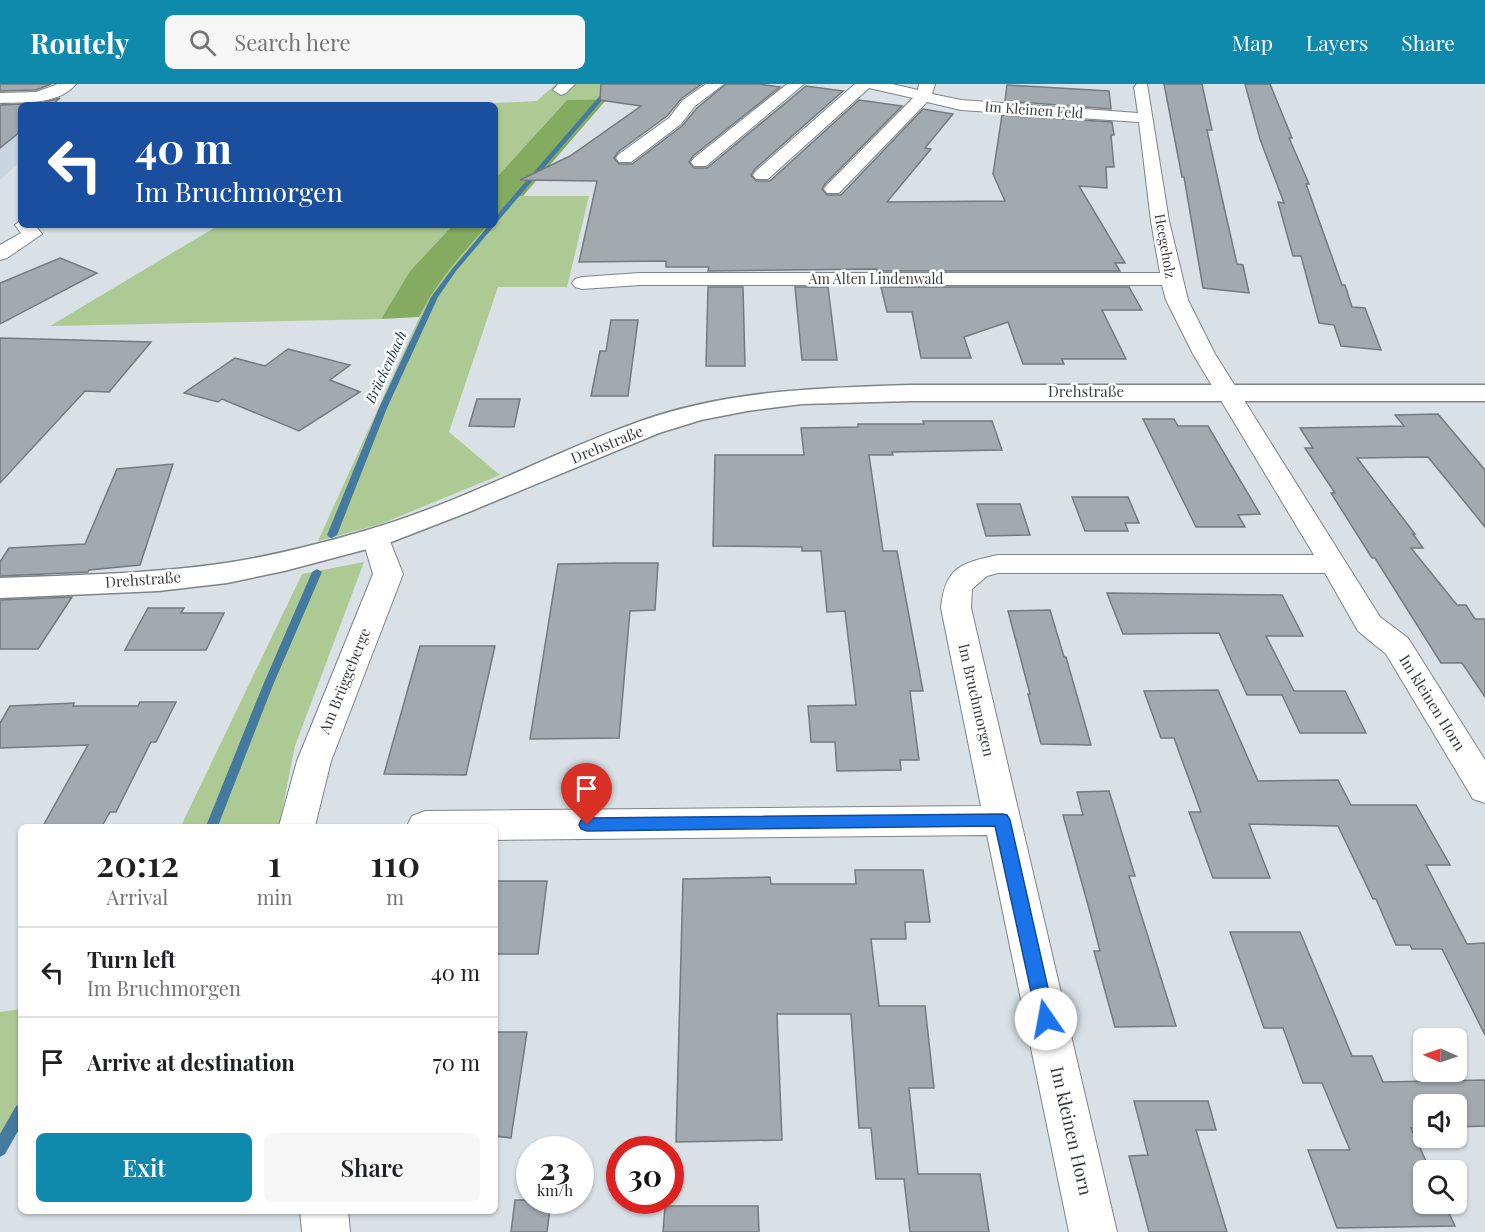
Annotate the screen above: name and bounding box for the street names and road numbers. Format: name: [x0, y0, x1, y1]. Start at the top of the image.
street label: Im Kleinen Feld: [984, 97, 1084, 122]
street label: Heegeholz: [1150, 212, 1181, 280]
street label: Am Alten Lindenwald: [808, 269, 943, 288]
street label: Drehstraße: [1048, 381, 1124, 401]
street label: Drehstraße: [568, 421, 646, 468]
street label: Drehstraße: [104, 566, 182, 592]
street label: Am Brüggeberge: [313, 625, 374, 737]
street label: Im Bruchmorgen: [954, 641, 1000, 758]
street label: Im kleinen Horn: [1395, 651, 1470, 754]
street label: Im kleinen Horn: [1045, 1064, 1099, 1198]

